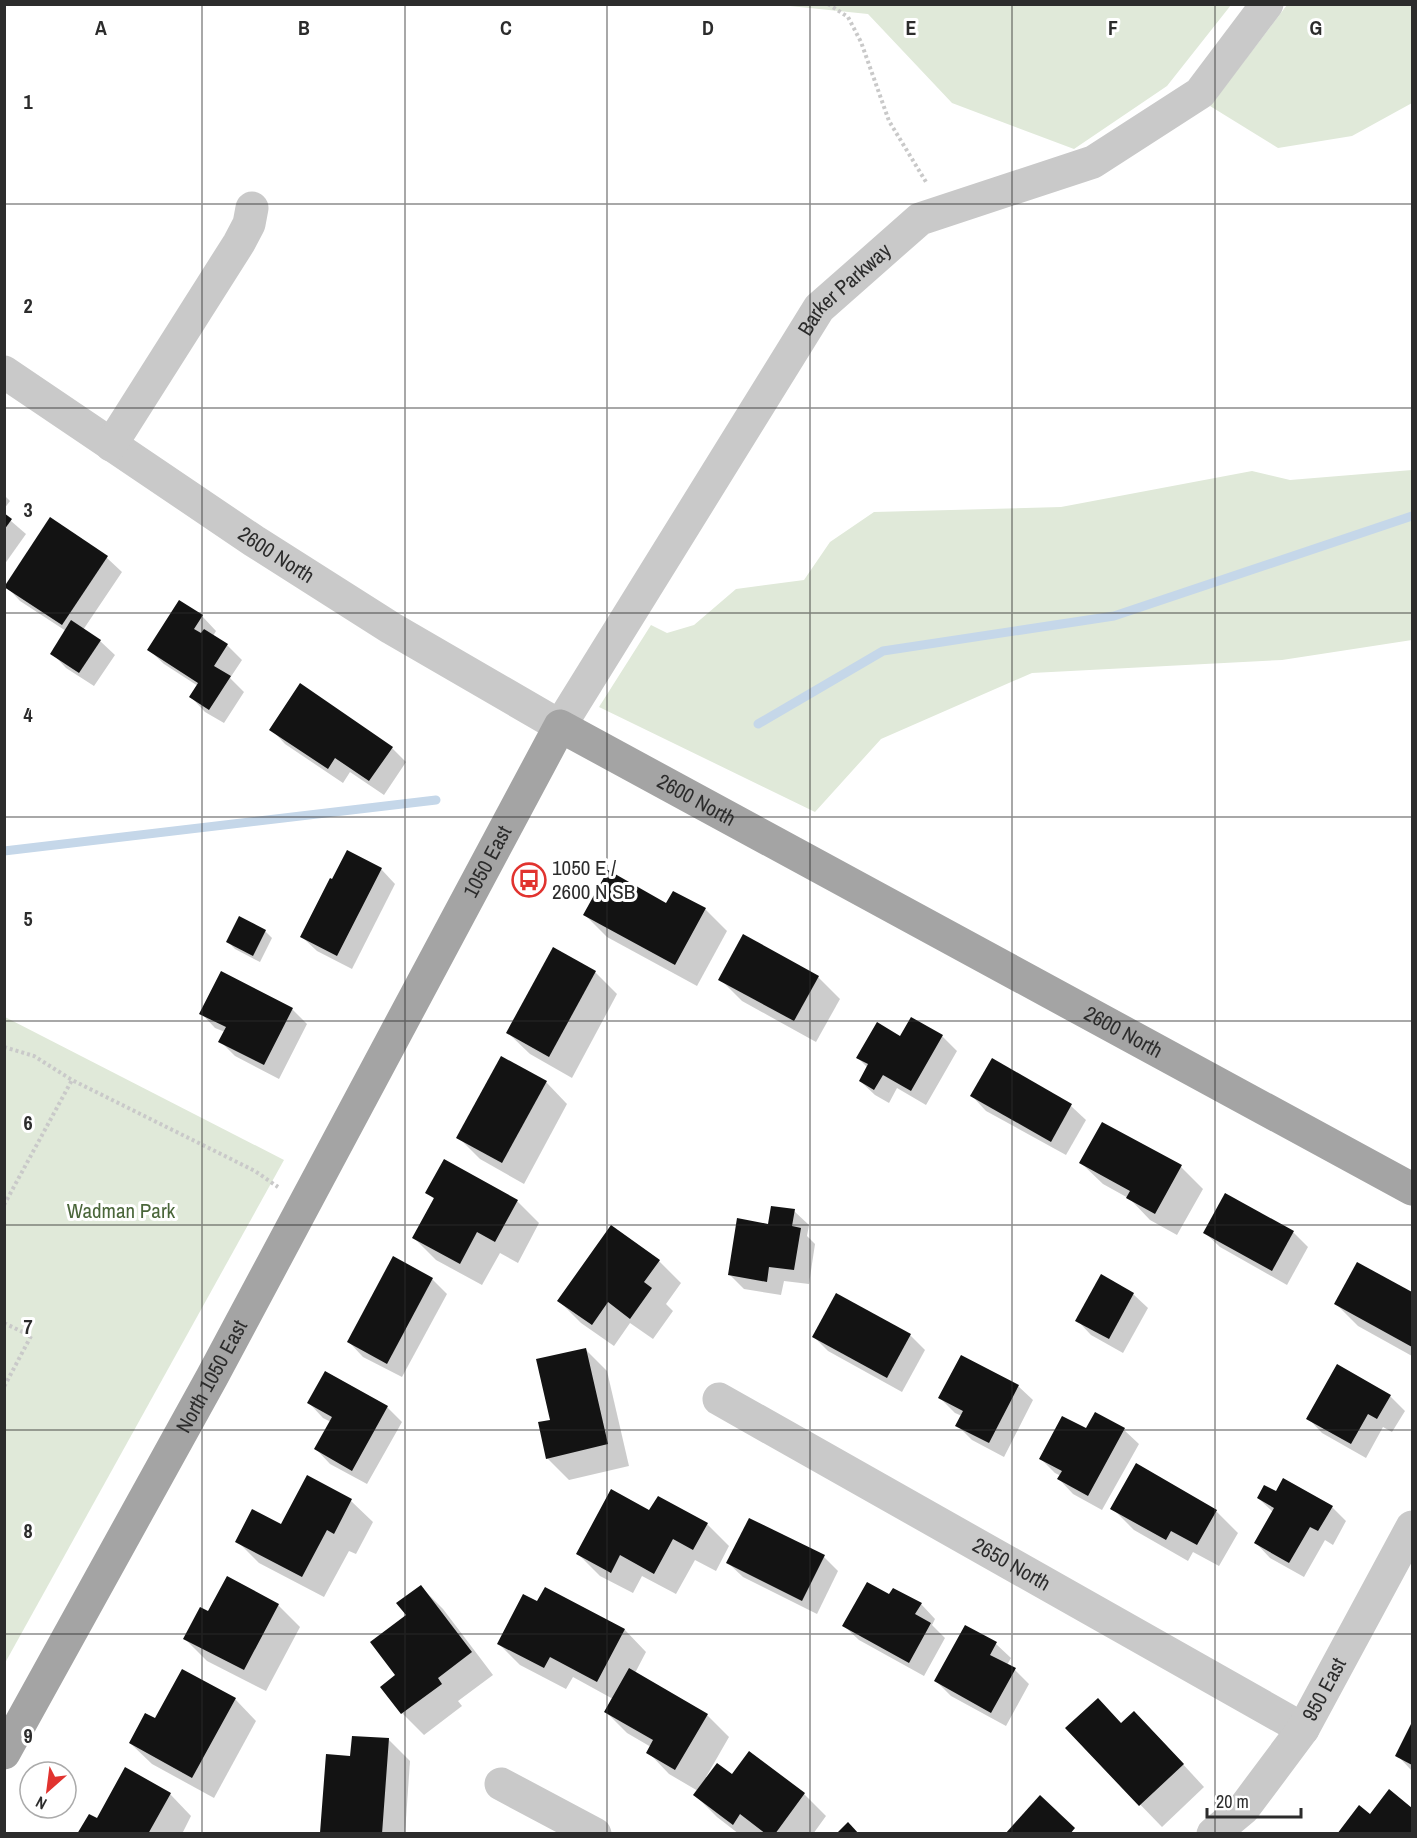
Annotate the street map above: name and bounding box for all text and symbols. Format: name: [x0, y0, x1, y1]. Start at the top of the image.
text: A: [95, 14, 107, 41]
text: B: [298, 14, 310, 41]
text: C: [500, 14, 512, 41]
text: D: [702, 14, 714, 41]
text: E: [906, 14, 917, 41]
text: F: [1108, 14, 1118, 41]
text: G: [1310, 14, 1322, 41]
text: 1: [23, 88, 33, 115]
street label: Barker Parkway: [790, 236, 897, 341]
text: 2: [23, 292, 33, 319]
text: 3: [23, 496, 33, 523]
street label: 2600 North: [233, 519, 320, 590]
text: 4: [23, 701, 33, 728]
street label: 2600 North: [652, 767, 741, 833]
street label: 1050 East: [456, 820, 518, 903]
place label: 1050 E / 2600 N SB: [552, 853, 635, 906]
bus stop icon: 1050 E / 2600 N SB: [511, 862, 547, 898]
text: 5: [23, 905, 33, 932]
street label: 2600 North: [1079, 999, 1168, 1065]
text: 6: [23, 1109, 33, 1136]
park label: Wadman Park: [67, 1196, 176, 1225]
text: 7: [23, 1313, 33, 1340]
street label: North 1050 East: [169, 1315, 254, 1438]
text: 8: [23, 1517, 33, 1544]
street label: 2650 North: [968, 1530, 1056, 1597]
street label: 950 East: [1295, 1652, 1353, 1726]
text: 9: [23, 1722, 33, 1749]
north arrow: [18, 1760, 78, 1820]
scale bar: [1207, 1781, 1302, 1819]
text: 20 m: [1216, 1789, 1249, 1814]
text: N: [32, 1791, 50, 1815]

